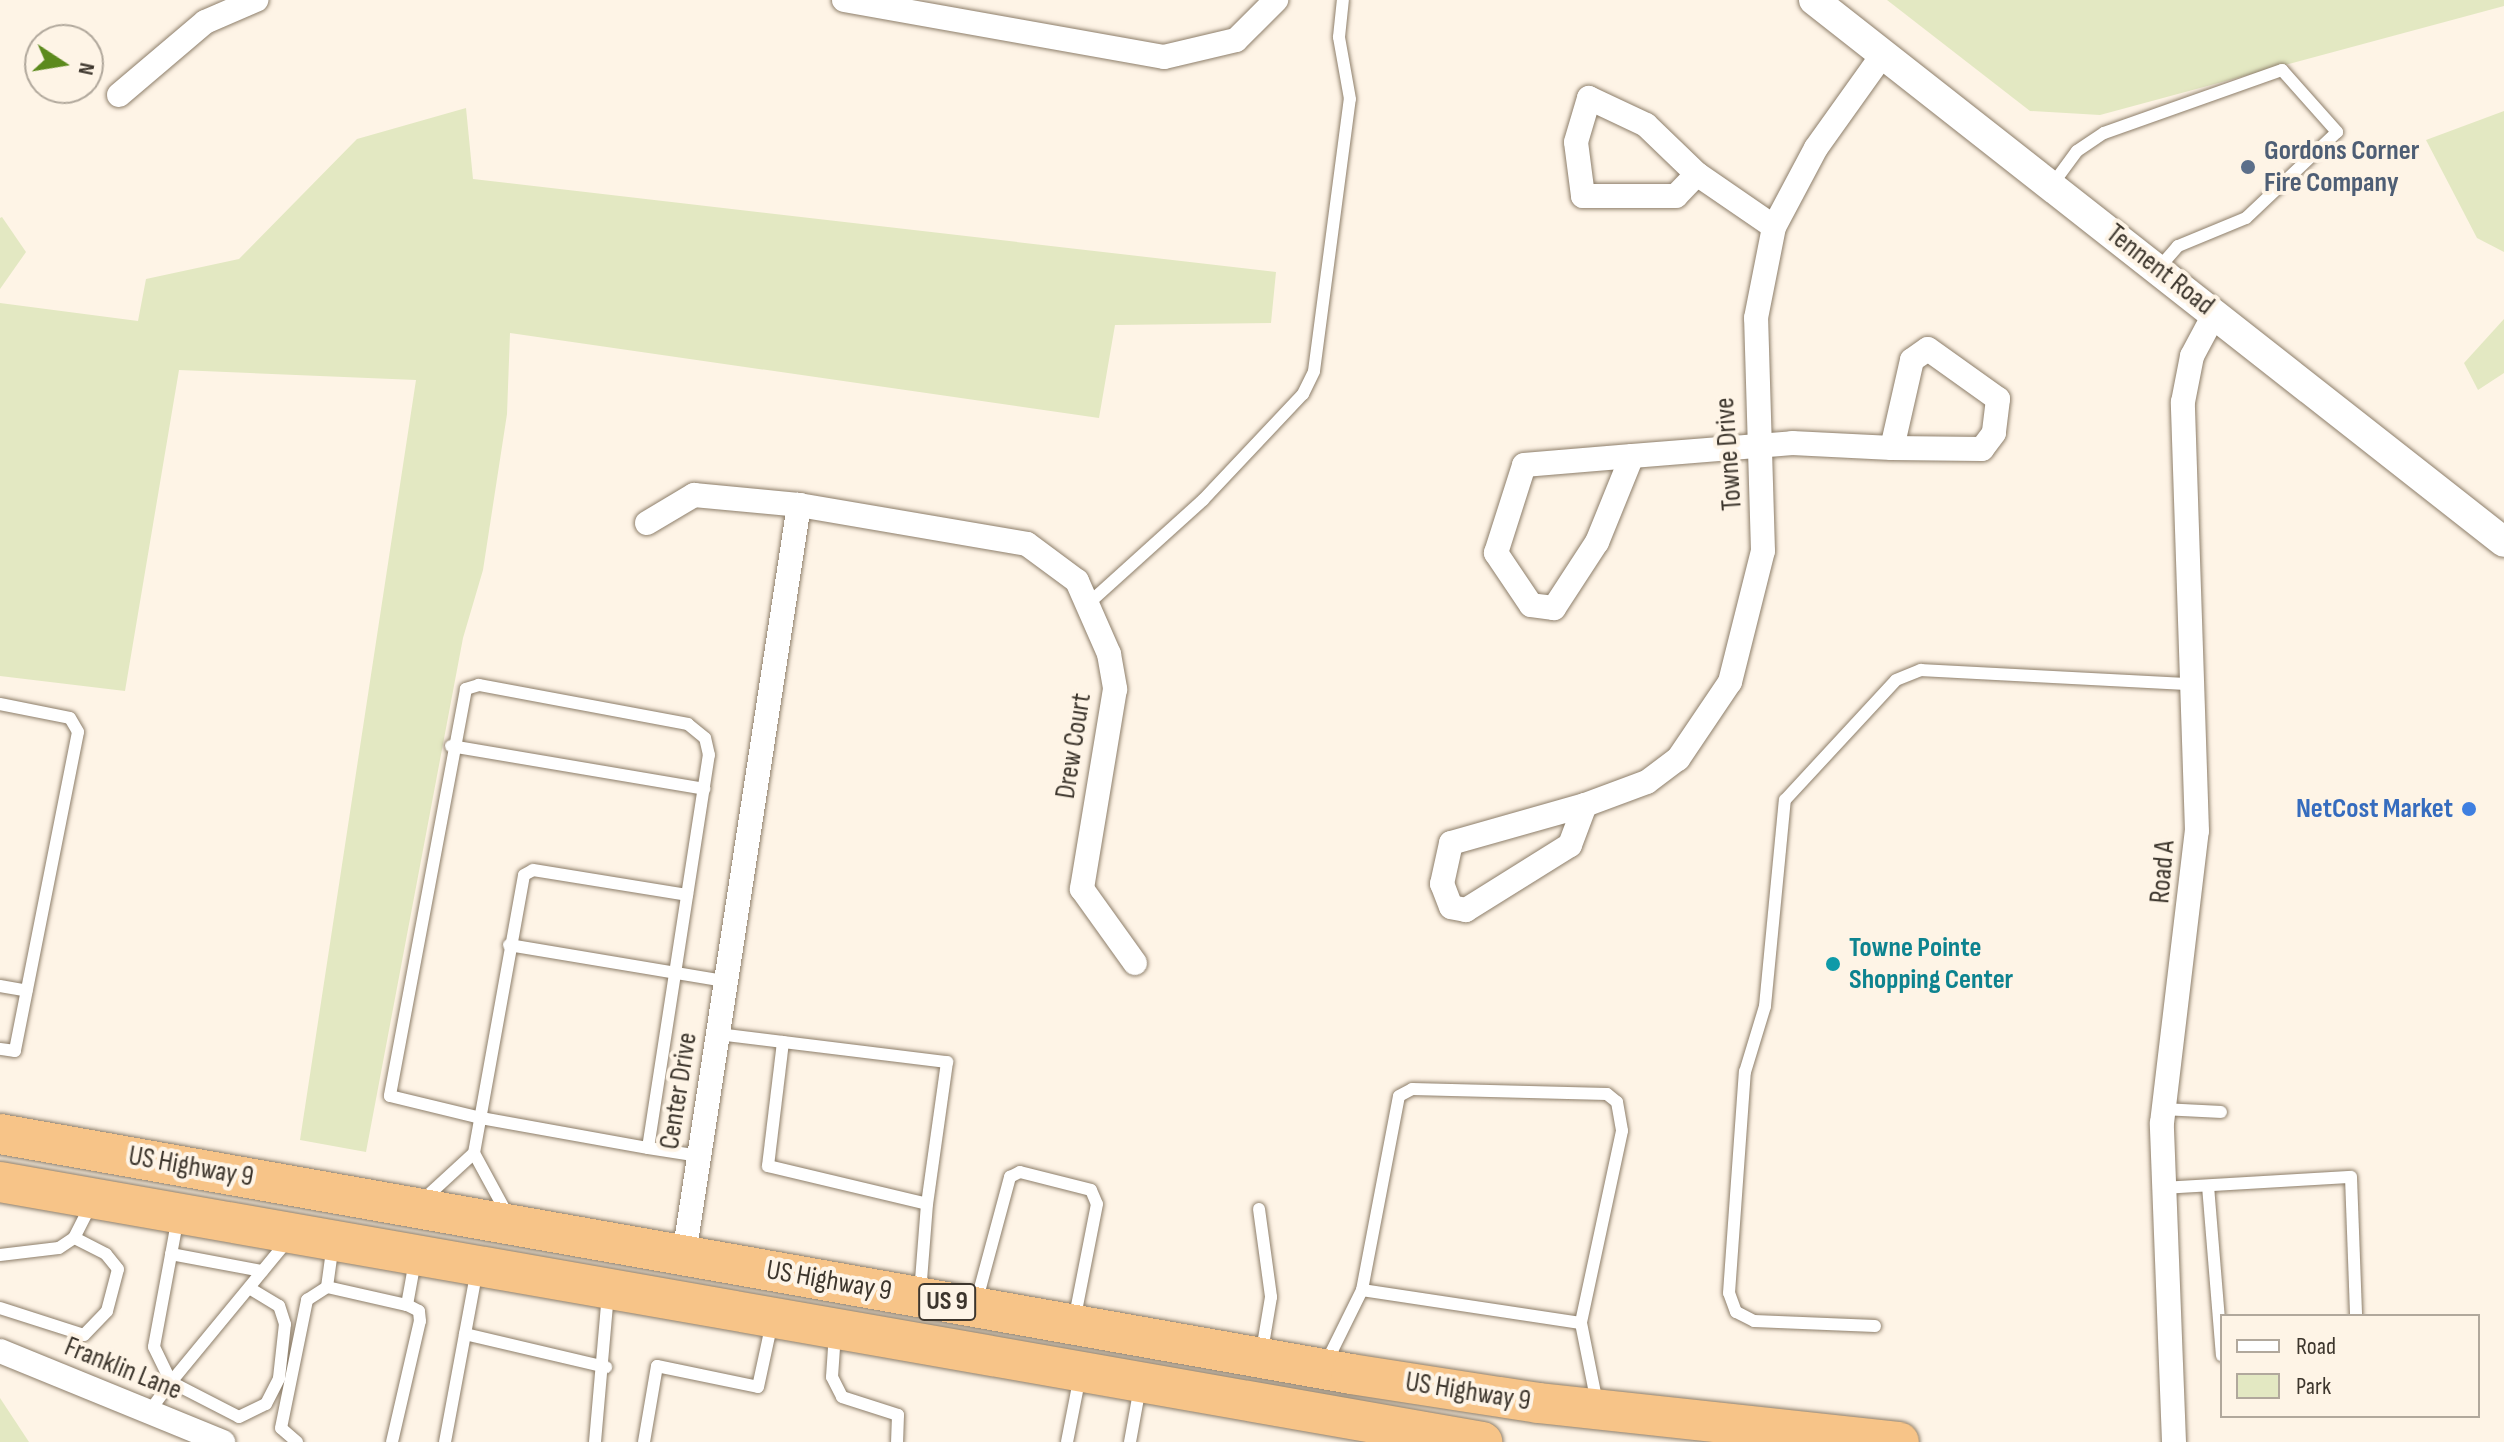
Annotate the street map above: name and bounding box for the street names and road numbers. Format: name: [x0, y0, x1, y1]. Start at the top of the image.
street label: Tennent Road: [2099, 217, 2221, 323]
street label: Towne Drive: [1708, 396, 1750, 512]
street label: Drew Court: [1049, 691, 1099, 801]
street label: Road A: [2144, 839, 2182, 905]
street label: Center Drive: [653, 1030, 705, 1152]
street label: US Highway 9: [126, 1139, 256, 1195]
street label: US Highway 9: [764, 1253, 894, 1309]
road number: US 9: [917, 1280, 977, 1324]
street label: Franklin Lane: [59, 1330, 187, 1408]
street label: US Highway 9: [1403, 1366, 1533, 1418]

